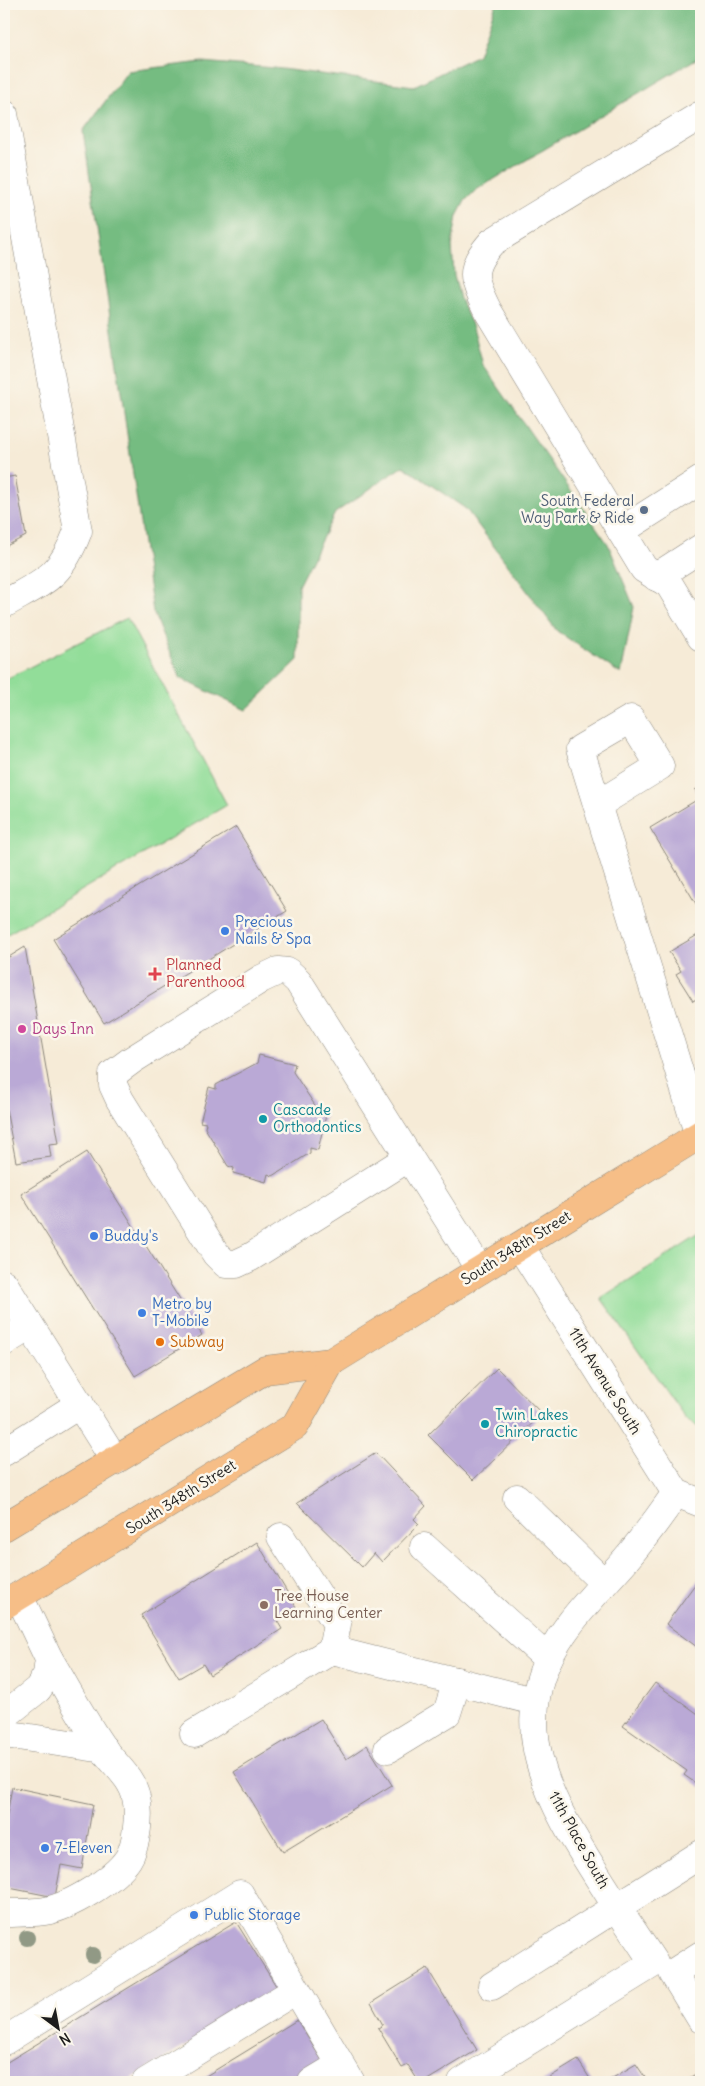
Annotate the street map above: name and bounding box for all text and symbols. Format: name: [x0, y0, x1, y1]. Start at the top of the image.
place label: South Federal Way Park & Ride: [521, 491, 634, 527]
marker: South Federal Way Park & Ride: [638, 504, 650, 516]
place label: Precious Nails & Spa: [235, 912, 312, 948]
marker: Precious Nails & Spa: [219, 925, 231, 937]
place label: Planned Parenthood: [166, 955, 245, 991]
marker: Planned Parenthood: [148, 967, 162, 981]
place label: Days Inn: [32, 1019, 94, 1038]
marker: Days Inn: [16, 1023, 28, 1035]
place label: Cascade Orthodontics: [273, 1100, 362, 1136]
marker: Cascade Orthodontics: [257, 1113, 269, 1125]
street label: South 348th Street: [457, 1206, 574, 1289]
place label: Buddy's: [104, 1226, 159, 1245]
marker: Buddy's: [88, 1230, 100, 1242]
place label: Metro by T-Mobile: [152, 1294, 212, 1330]
marker: Metro by T-Mobile: [136, 1307, 148, 1319]
street label: 11th Avenue South: [565, 1324, 646, 1438]
place label: Subway: [170, 1332, 224, 1351]
marker: Subway: [154, 1336, 166, 1348]
place label: Twin Lakes Chiropractic: [495, 1405, 578, 1441]
marker: Twin Lakes Chiropractic: [479, 1418, 491, 1430]
street label: South 348th Street: [122, 1455, 239, 1538]
place label: Tree House Learning Center: [274, 1586, 382, 1622]
marker: Tree House Learning Center: [258, 1599, 270, 1611]
street label: 11th Place South: [545, 1788, 614, 1892]
place label: 7-Eleven: [55, 1838, 113, 1857]
marker: 7-Eleven: [39, 1842, 51, 1854]
place label: Public Storage: [204, 1905, 300, 1924]
marker: Public Storage: [188, 1909, 200, 1921]
north arrow: [32, 2004, 82, 2054]
text: N: [56, 2029, 74, 2049]

